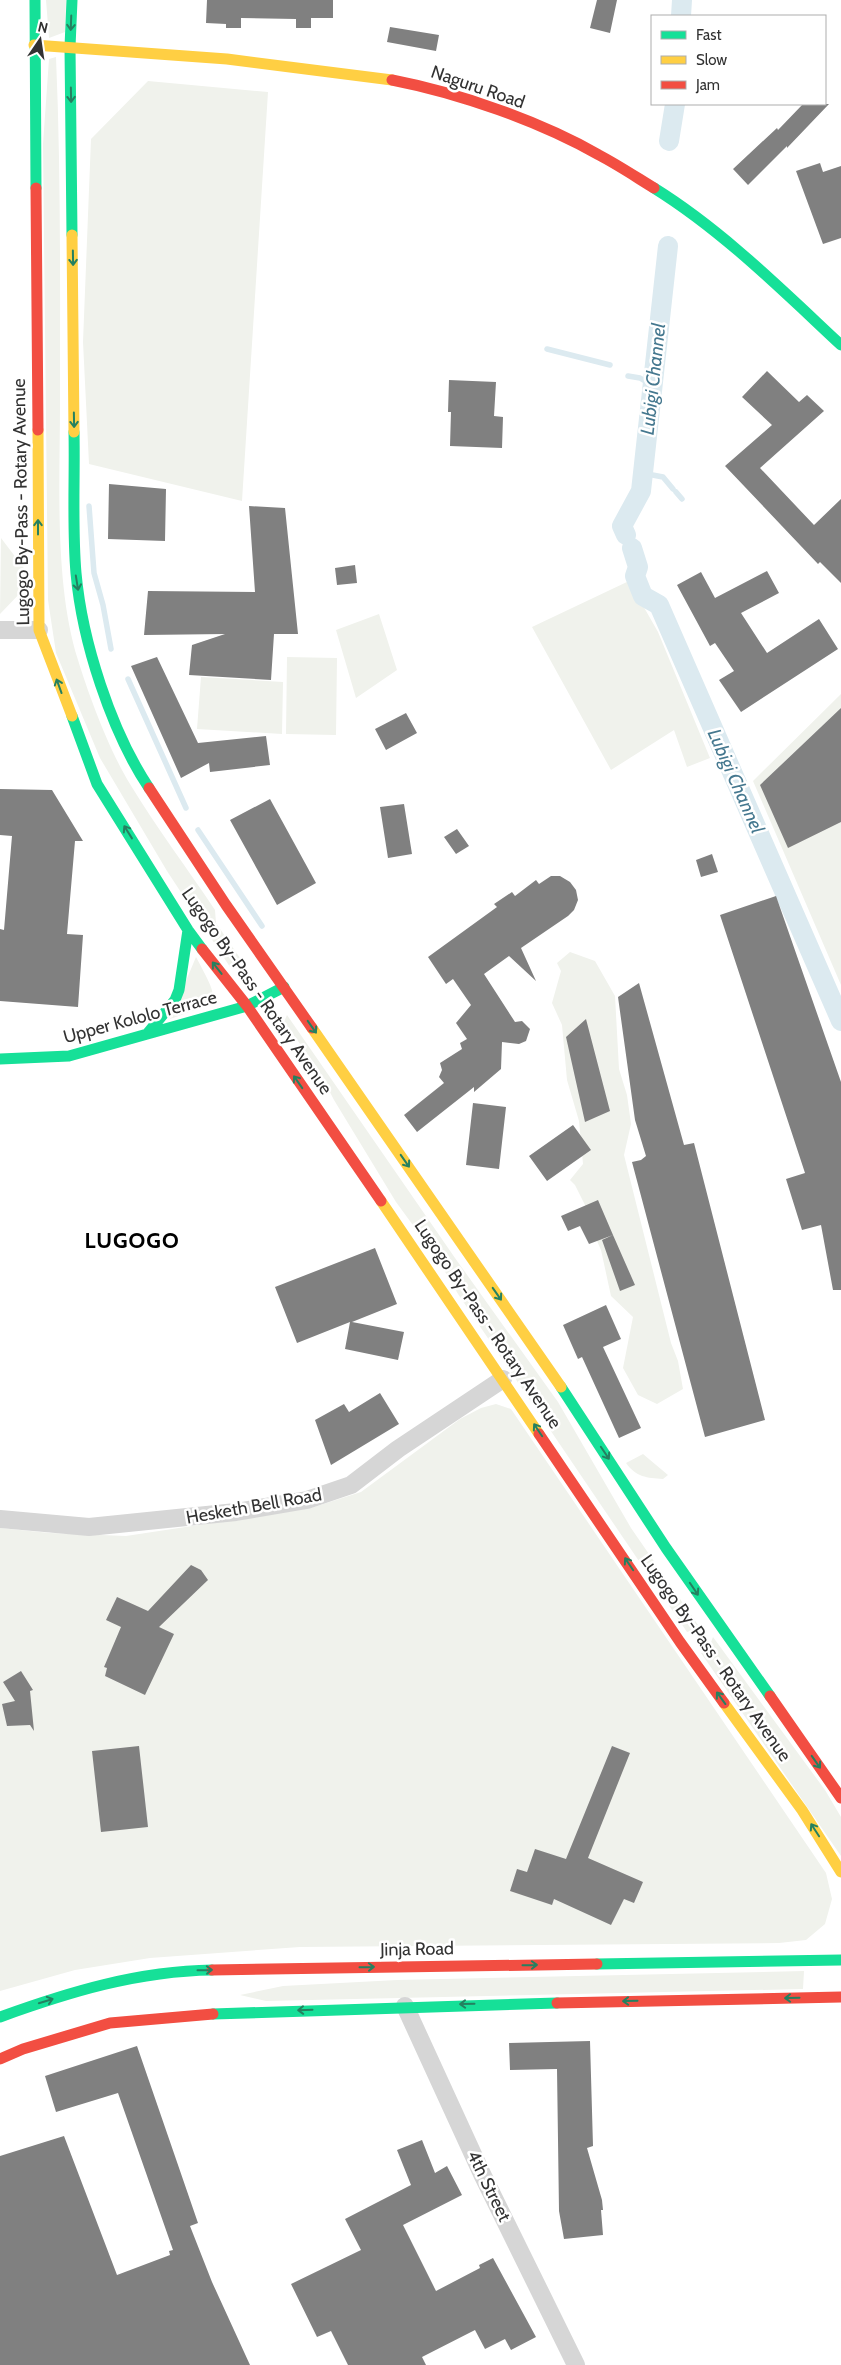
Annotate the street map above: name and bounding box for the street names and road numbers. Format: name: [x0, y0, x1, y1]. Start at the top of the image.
street label: Naguru Road: [428, 61, 528, 113]
street label: Lugogo By-Pass - Rotary Avenue: [8, 378, 34, 626]
street label: Lugogo By-Pass - Rotary Avenue: [177, 883, 337, 1099]
street label: Upper Kololo Terrace: [61, 986, 219, 1048]
street label: Lugogo By-Pass - Rotary Avenue: [410, 1215, 566, 1433]
street label: Hesketh Bell Road: [184, 1483, 324, 1529]
street label: Lugogo By-Pass - Rotary Avenue: [636, 1550, 796, 1766]
street label: Jinja Road: [379, 1937, 454, 1961]
street label: 4th Street: [462, 2147, 516, 2225]

